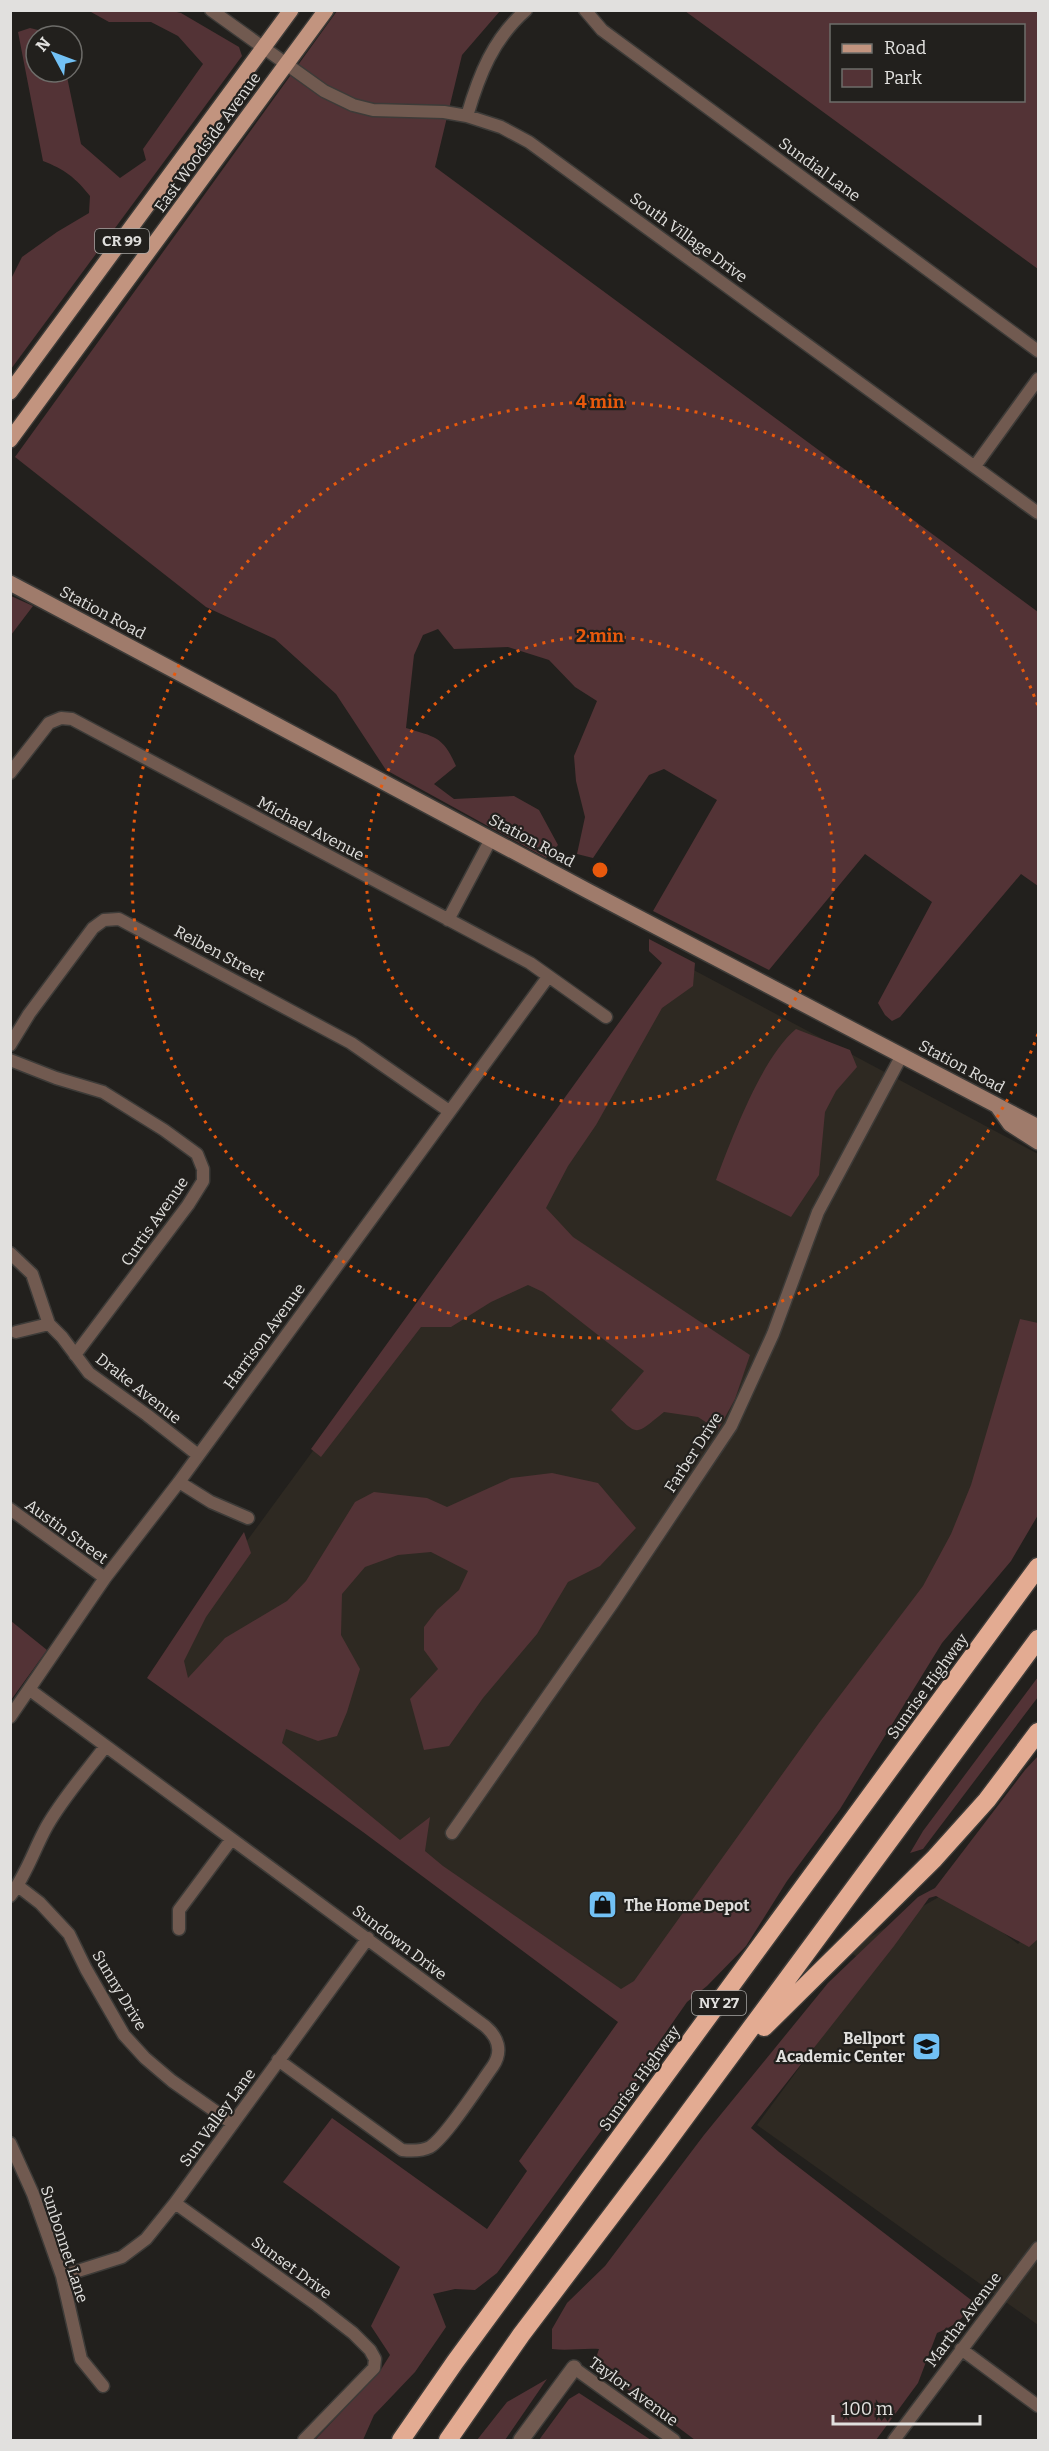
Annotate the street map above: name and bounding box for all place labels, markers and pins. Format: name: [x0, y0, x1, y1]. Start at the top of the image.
centre of rings: [590, 860, 610, 880]
shop icon: The Home Depot: [587, 1889, 619, 1921]
place label: The Home Depot: [624, 1896, 750, 1915]
place label: Bellport Academic Center: [776, 2029, 906, 2066]
school or university icon: Bellport Academic Center: [910, 2031, 942, 2063]

